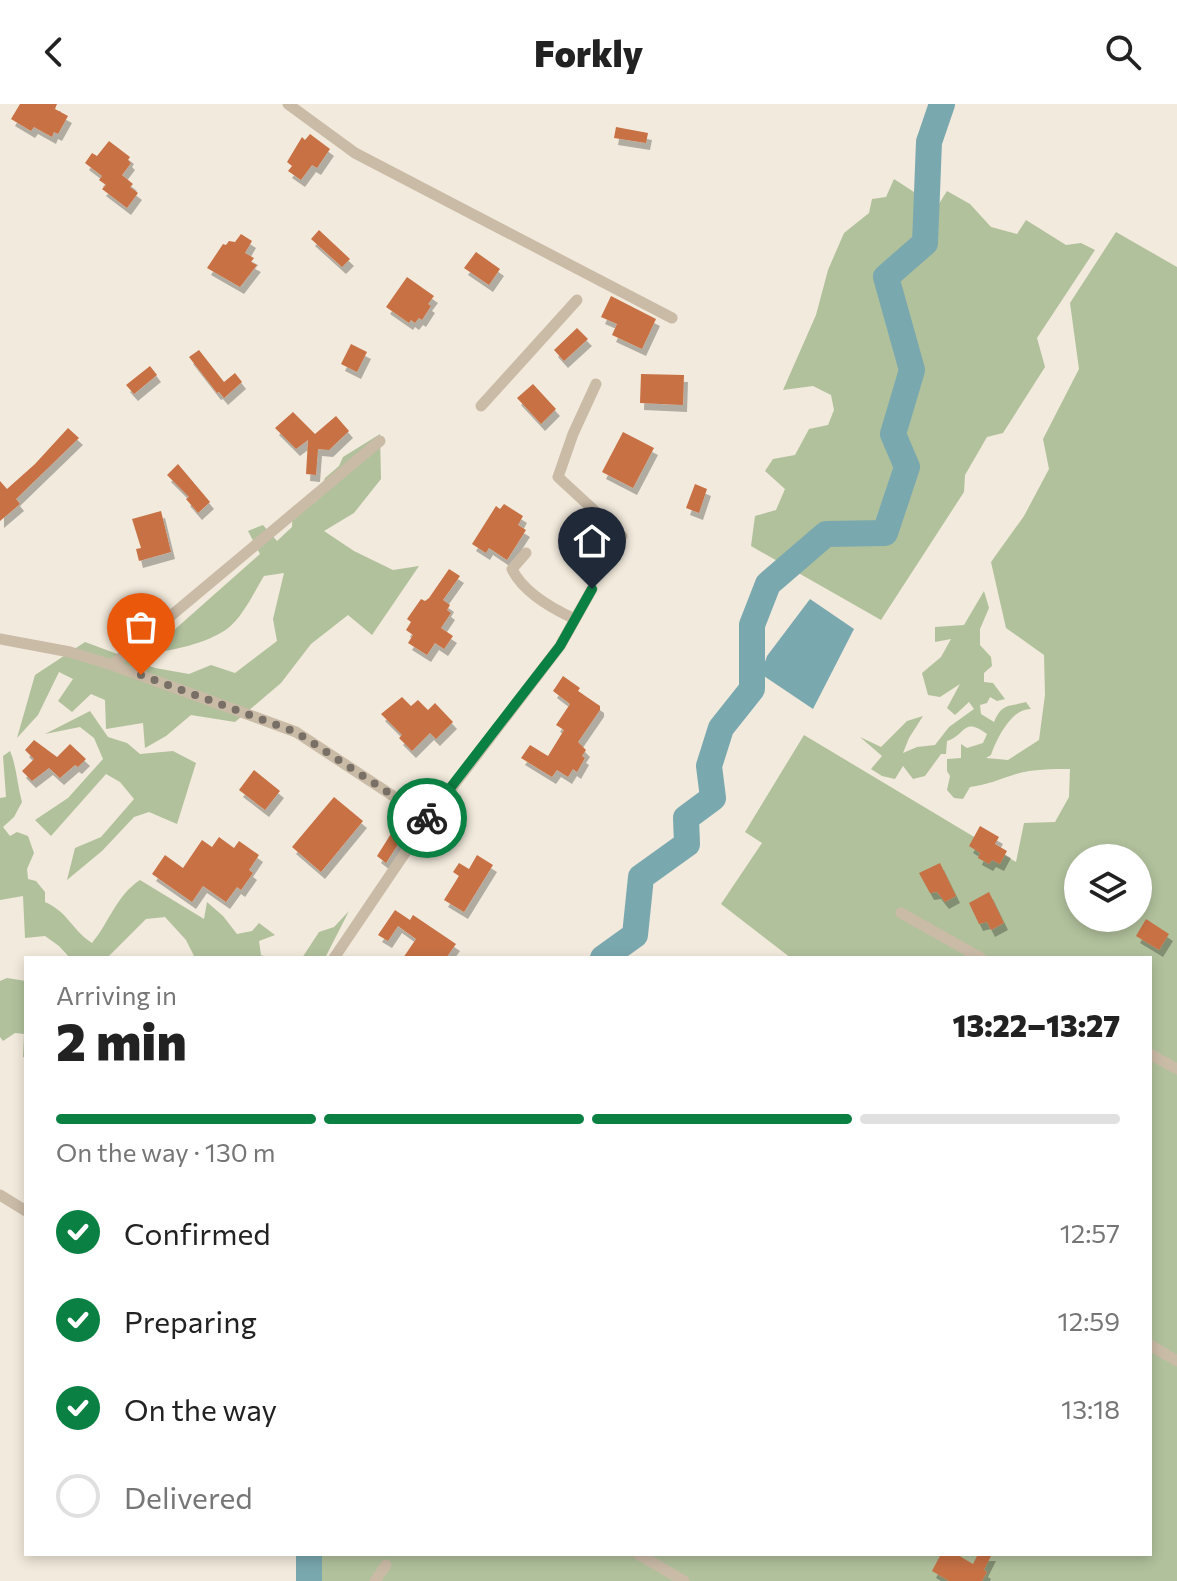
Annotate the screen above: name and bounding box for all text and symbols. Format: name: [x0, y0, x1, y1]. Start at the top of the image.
icon: back: [32, 30, 76, 74]
text: Forkly: [534, 30, 643, 74]
icon: search: [1101, 30, 1145, 74]
pin: [558, 507, 626, 589]
icon: home: [570, 519, 614, 563]
pin: [107, 593, 175, 675]
icon: bag: [119, 605, 163, 649]
courier: [387, 778, 467, 858]
icon: bike: [405, 796, 449, 840]
map controls: [1064, 844, 1152, 932]
button: layers: [1064, 844, 1152, 932]
text: Arriving in: [56, 979, 177, 1010]
text: 13:22–13:27: [952, 1006, 1120, 1043]
text: 2 min: [56, 1008, 187, 1072]
text: On the way · 130 m: [56, 1136, 275, 1167]
icon: check: [56, 1210, 100, 1254]
text: Confirmed: [124, 1214, 271, 1251]
text: 12:57: [1060, 1217, 1120, 1248]
icon: check: [56, 1298, 100, 1342]
text: Preparing: [124, 1302, 257, 1339]
text: 12:59: [1058, 1305, 1120, 1336]
icon: check: [56, 1386, 100, 1430]
text: On the way: [124, 1390, 277, 1427]
text: 13:18: [1061, 1393, 1120, 1424]
text: Delivered: [124, 1478, 253, 1515]

